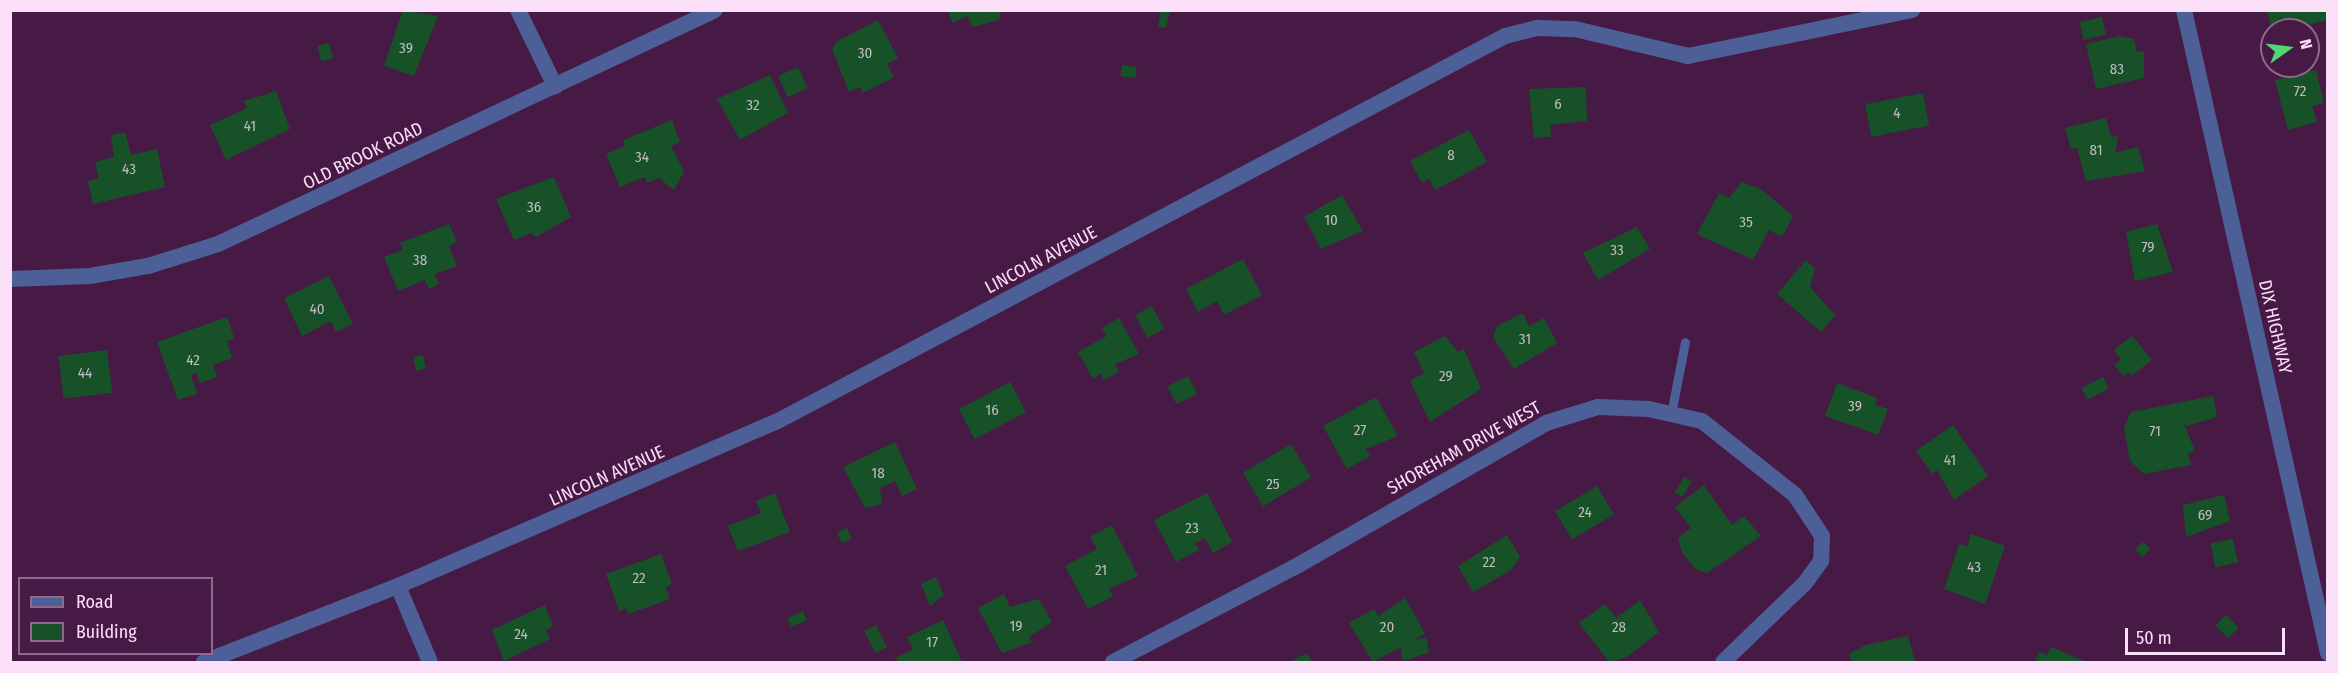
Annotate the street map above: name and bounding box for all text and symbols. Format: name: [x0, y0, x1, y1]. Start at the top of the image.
north arrow: [2260, 18, 2320, 78]
text: N: [2296, 37, 2316, 51]
house number: 39: [399, 40, 413, 58]
house number: 30: [858, 45, 872, 63]
house number: 83: [2110, 61, 2124, 79]
house number: 72: [2294, 83, 2306, 101]
house number: 6: [1554, 96, 1562, 114]
house number: 32: [746, 97, 760, 115]
house number: 4: [1893, 105, 1901, 123]
house number: 41: [244, 118, 256, 136]
street label: OLD BROOK ROAD: [300, 118, 426, 194]
house number: 81: [2090, 142, 2102, 160]
house number: 8: [1447, 147, 1455, 165]
house number: 34: [635, 149, 649, 167]
house number: 43: [122, 161, 136, 179]
house number: 36: [527, 199, 541, 217]
house number: 10: [1324, 212, 1338, 230]
house number: 35: [1739, 214, 1753, 232]
street label: LINCOLN AVENUE: [981, 221, 1101, 299]
house number: 79: [2141, 239, 2155, 257]
house number: 33: [1610, 242, 1624, 260]
house number: 38: [413, 252, 427, 270]
street label: DIX HIGHWAY: [2254, 278, 2296, 376]
house number: 40: [309, 301, 325, 319]
house number: 31: [1519, 331, 1531, 349]
house number: 42: [186, 352, 200, 370]
house number: 44: [78, 365, 92, 383]
house number: 29: [1439, 368, 1453, 386]
street label: SHOREHAM DRIVE WEST: [1383, 397, 1545, 499]
house number: 39: [1848, 398, 1862, 416]
house number: 16: [985, 402, 999, 420]
house number: 27: [1354, 422, 1366, 440]
house number: 71: [2149, 423, 2161, 441]
street label: LINCOLN AVENUE: [546, 441, 668, 511]
house number: 41: [1944, 452, 1956, 470]
house number: 18: [871, 465, 885, 483]
house number: 25: [1266, 476, 1280, 494]
house number: 24: [1578, 504, 1592, 522]
house number: 69: [2198, 507, 2212, 525]
house number: 23: [1185, 520, 1199, 538]
house number: 22: [1482, 554, 1496, 572]
house number: 43: [1967, 559, 1981, 577]
house number: 21: [1095, 562, 1107, 580]
house number: 22: [632, 570, 646, 588]
legend: [18, 577, 213, 655]
text: Road: [76, 591, 113, 613]
scale bar: [2128, 616, 2288, 654]
house number: 19: [1009, 618, 1023, 636]
house number: 20: [1380, 619, 1394, 637]
house number: 28: [1612, 619, 1626, 637]
text: Building: [76, 621, 137, 643]
house number: 24: [514, 626, 528, 644]
text: 50 m: [2136, 627, 2172, 649]
house number: 17: [926, 634, 938, 652]

